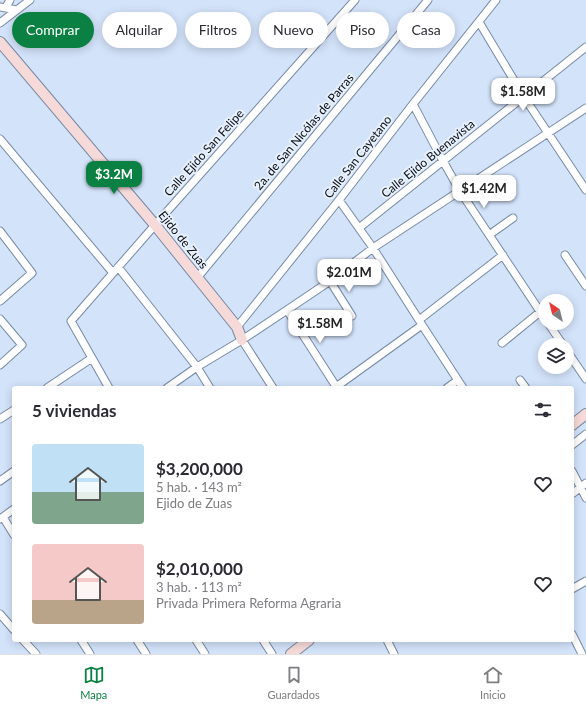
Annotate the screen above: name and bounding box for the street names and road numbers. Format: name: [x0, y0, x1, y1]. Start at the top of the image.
street label: 2a. de San Nicólas de Parras: [250, 70, 357, 193]
street label: Calle Ejido San Felipe: [161, 106, 247, 199]
street label: Calle San Cayetano: [321, 112, 395, 201]
street label: Calle Ejido Buenavista: [378, 116, 478, 201]
street label: Ejido de Zuas: [155, 208, 211, 272]

